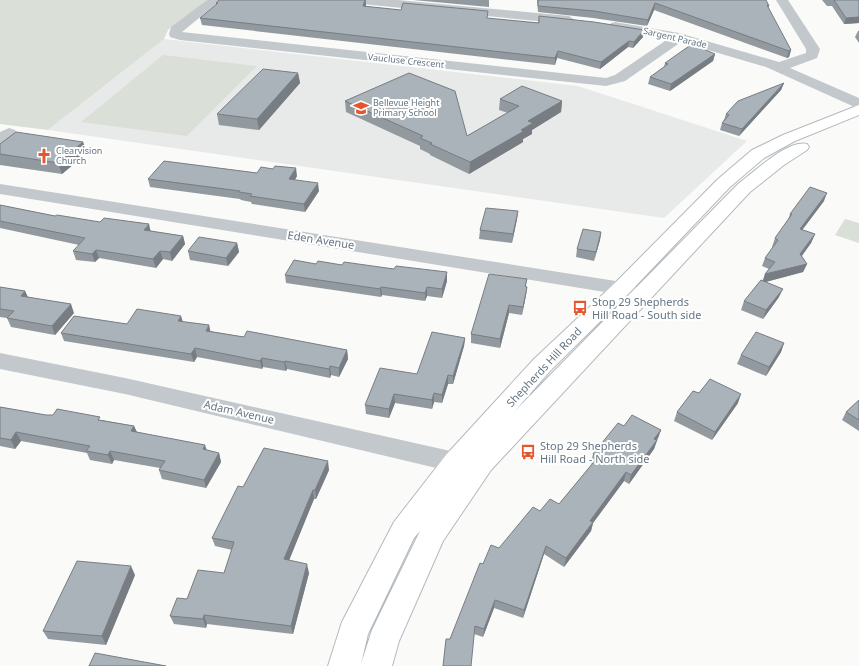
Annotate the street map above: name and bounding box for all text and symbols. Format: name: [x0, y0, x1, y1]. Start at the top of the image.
street label: Sargent Parade: [642, 24, 708, 51]
street label: Vaucluse Crescent: [367, 50, 446, 71]
place label: Bellevue Height Primary School: [373, 96, 440, 119]
school or university icon: Bellevue Height Primary School: [352, 99, 370, 117]
place label: Clearvision Church: [56, 144, 102, 167]
church icon: Clearvision Church: [35, 147, 53, 165]
street label: Eden Avenue: [287, 227, 356, 252]
place label: Stop 29 Shepherds Hill Road - South side: [592, 294, 701, 322]
bus stop icon: Stop 29 Shepherds Hill Road - South side: [571, 299, 589, 317]
street label: Shepherds Hill Road: [503, 324, 585, 410]
street label: Adam Avenue: [202, 396, 276, 427]
place label: Stop 29 Shepherds Hill Road - North side: [540, 438, 649, 466]
bus stop icon: Stop 29 Shepherds Hill Road - North side: [519, 443, 537, 461]

